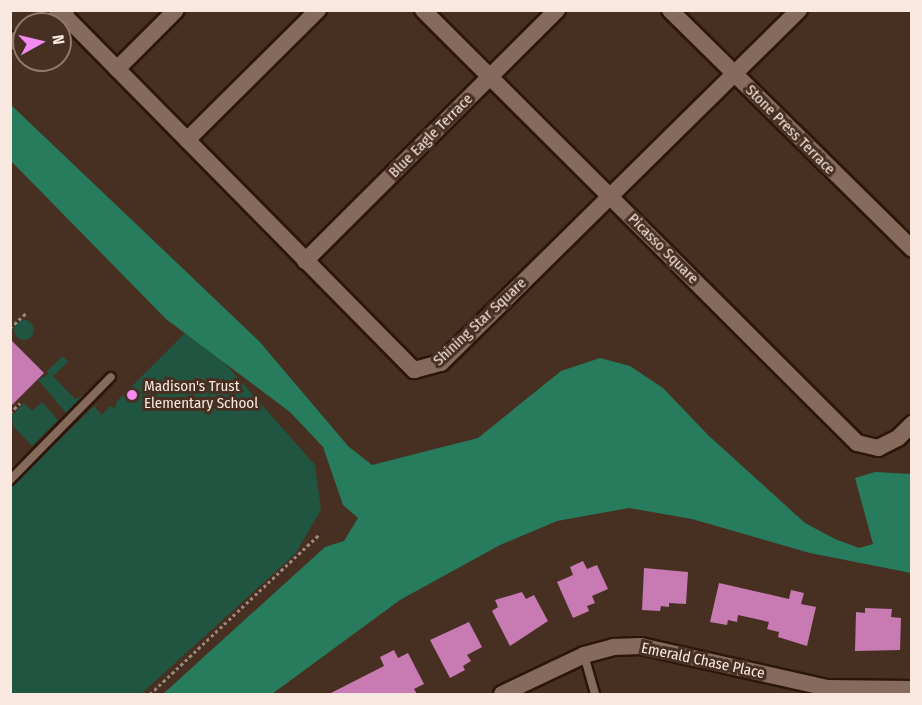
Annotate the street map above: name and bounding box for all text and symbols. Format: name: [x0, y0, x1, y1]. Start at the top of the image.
north arrow: [12, 12, 72, 72]
text: N: [48, 34, 68, 46]
street label: Stone Press Terrace: [741, 81, 839, 179]
street label: Blue Eagle Terrace: [385, 90, 477, 182]
street label: Picasso Square: [624, 210, 702, 288]
street label: Shining Star Square: [430, 274, 530, 370]
place label: Madison's Trust Elementary School: [144, 377, 258, 412]
marker: Madison's Trust Elementary School: [125, 388, 139, 402]
street label: Emerald Chase Place: [640, 639, 766, 683]

